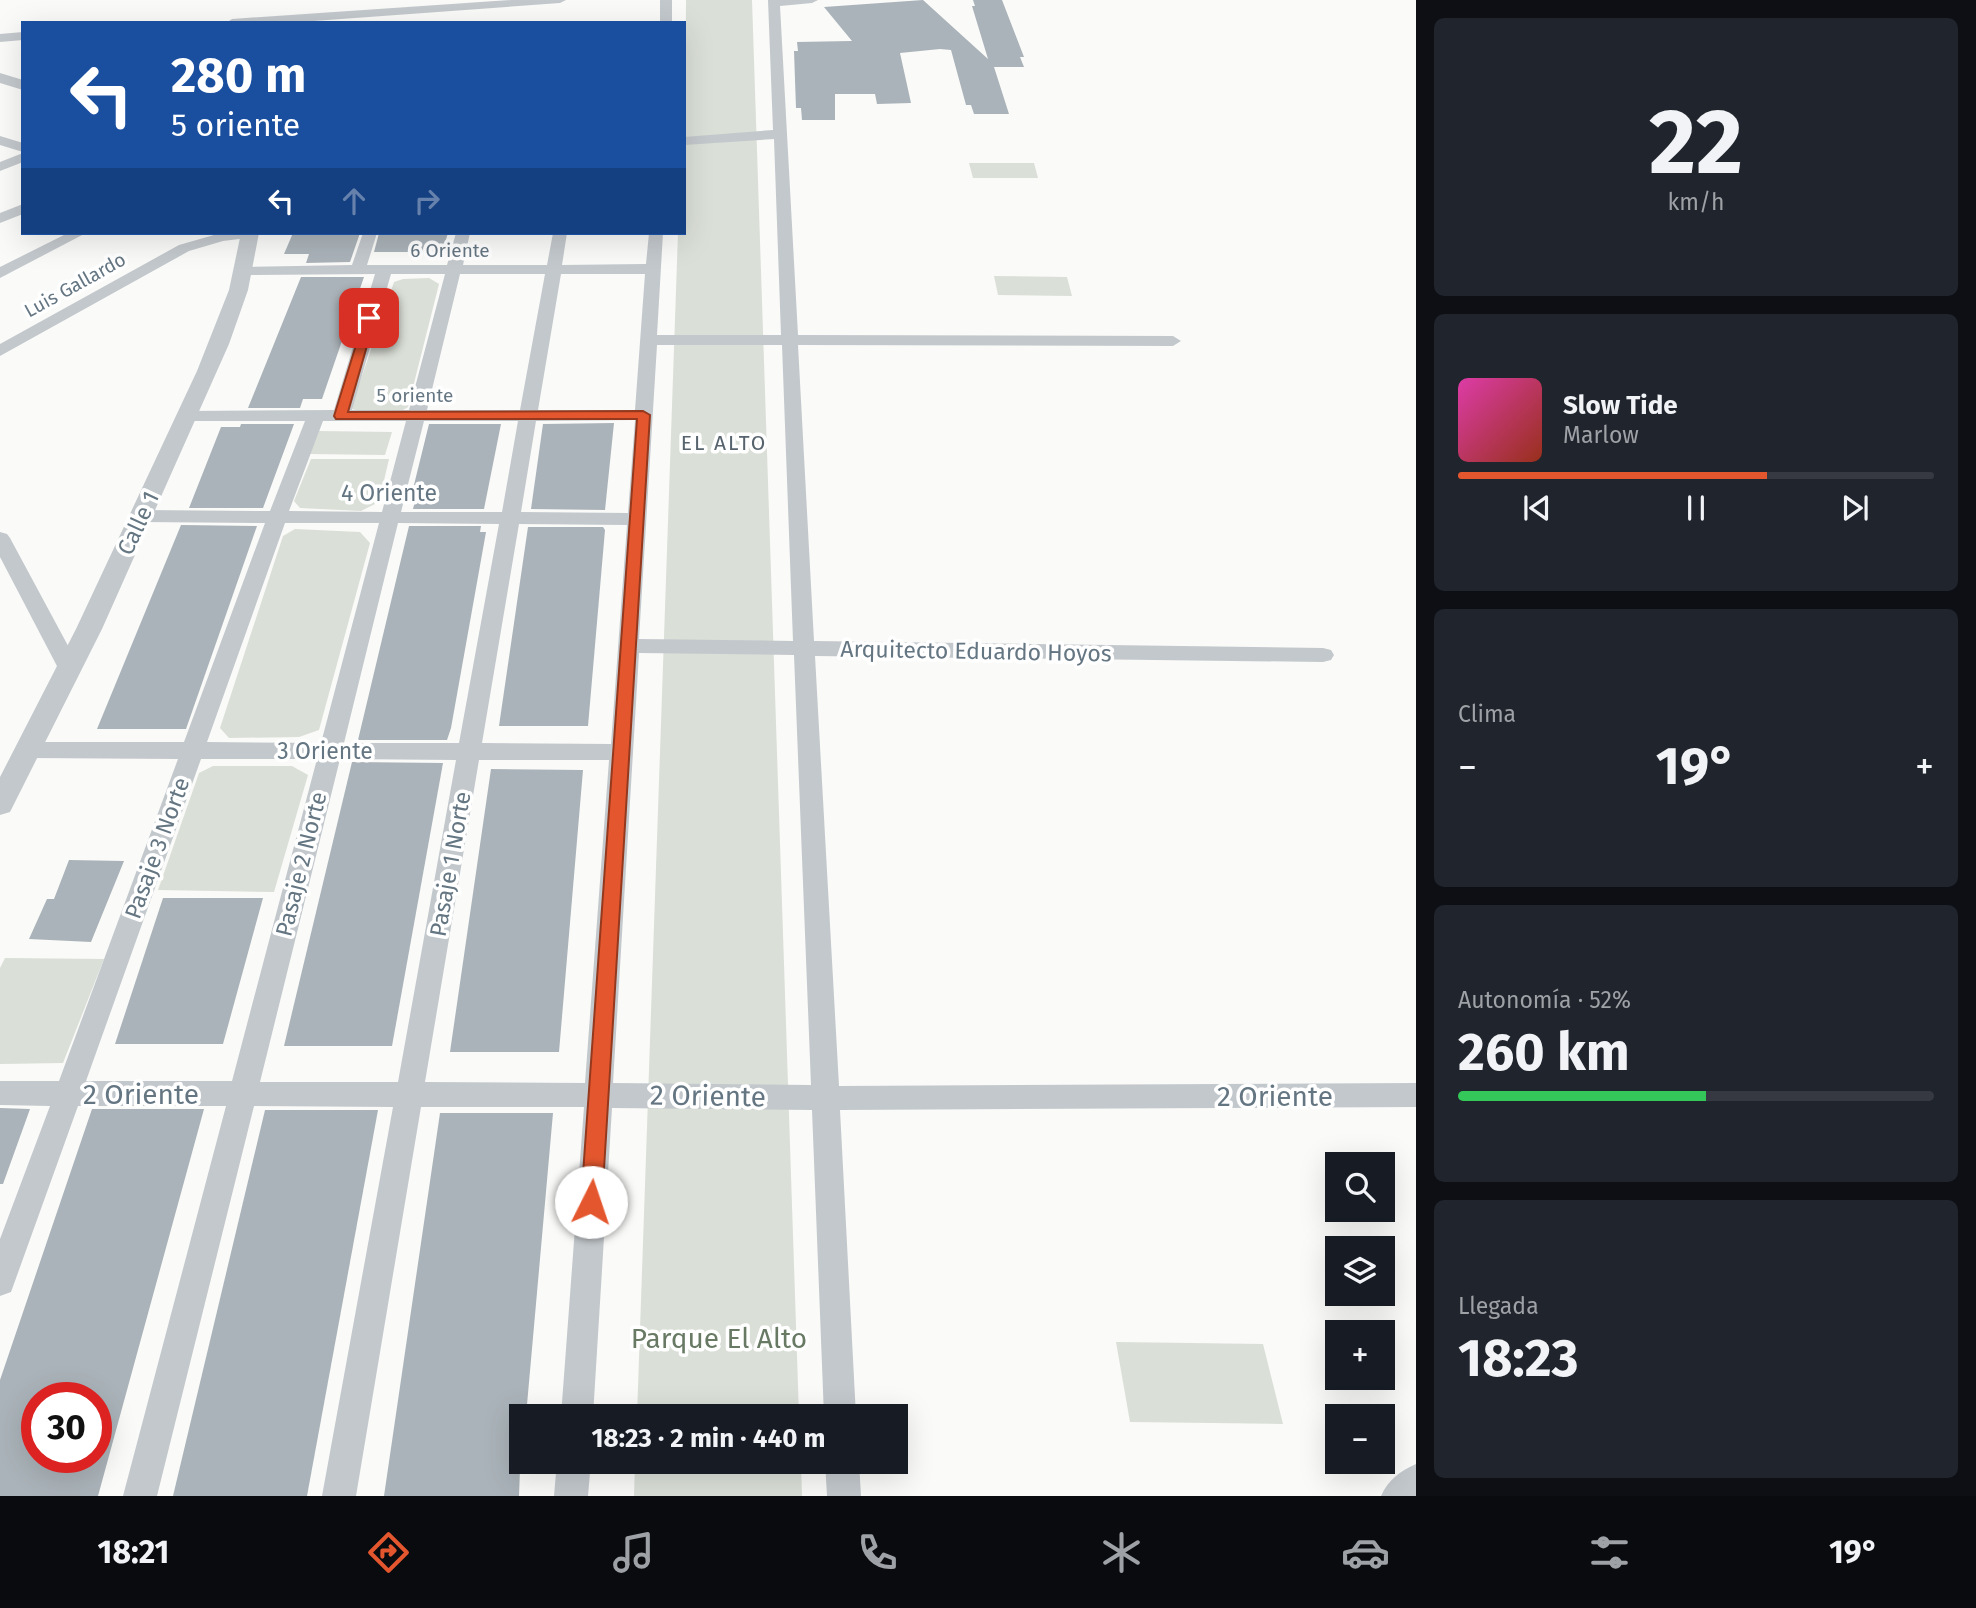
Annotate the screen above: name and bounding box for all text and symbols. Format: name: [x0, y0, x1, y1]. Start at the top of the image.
text: 280 m: [171, 46, 307, 105]
icon: left: [56, 49, 147, 140]
text: 22: [1649, 88, 1743, 197]
text: 5 oriente: [171, 106, 300, 144]
icon: left: [262, 182, 300, 220]
icon: ahead: [335, 182, 373, 220]
icon: right: [408, 182, 446, 220]
text: km/h: [1668, 188, 1724, 216]
street label: 6 Oriente: [410, 239, 490, 262]
street label: Luis Gallardo: [20, 248, 130, 322]
pin: [339, 288, 399, 348]
icon: arrive: [350, 299, 388, 337]
street label: 5 oriente: [377, 384, 453, 407]
text: Slow Tide: [1563, 390, 1678, 421]
text: Marlow: [1563, 421, 1639, 449]
district label: EL ALTO: [681, 430, 767, 456]
street label: 4 Oriente: [341, 479, 437, 507]
street label: Calle 1: [111, 487, 165, 559]
icon: previous: [1518, 489, 1556, 527]
icon: pause: [1677, 489, 1715, 527]
icon: next: [1836, 489, 1874, 527]
street label: Arquitecto Eduardo Hoyos: [840, 635, 1112, 667]
text: Clima: [1458, 700, 1516, 728]
text: 19°: [1656, 735, 1736, 798]
street label: 3 Oriente: [277, 737, 373, 765]
text: −: [1458, 744, 1477, 790]
text: +: [1915, 744, 1934, 790]
street label: Pasaje 3 Norte: [118, 774, 196, 922]
street label: Pasaje 2 Norte: [269, 789, 333, 939]
street label: Pasaje 1 Norte: [423, 789, 477, 939]
text: Autonomía · 52%: [1458, 986, 1631, 1014]
text: 260 km: [1458, 1021, 1630, 1084]
street label: 2 Oriente: [83, 1078, 199, 1111]
street label: 2 Oriente: [650, 1078, 766, 1114]
street label: 2 Oriente: [1217, 1080, 1333, 1113]
map controls: [1325, 1152, 1395, 1474]
button: search: [1325, 1152, 1395, 1222]
position arrow: [554, 1165, 628, 1239]
button: layers: [1325, 1236, 1395, 1306]
text: Llegada: [1458, 1292, 1539, 1320]
button: +: [1325, 1320, 1395, 1390]
park label: Parque El Alto: [631, 1322, 807, 1355]
text: 18:23: [1458, 1327, 1578, 1390]
speed limit sign: 30: [21, 1382, 112, 1473]
button: −: [1325, 1404, 1395, 1474]
text: 18:23 · 2 min · 440 m: [591, 1423, 826, 1454]
icon: directions: [364, 1528, 413, 1577]
icon: music: [609, 1528, 658, 1577]
icon: phone: [853, 1528, 902, 1577]
icon: climate: [1097, 1528, 1146, 1577]
icon: car: [1341, 1528, 1390, 1577]
icon: filters: [1585, 1528, 1634, 1577]
text: 18:21: [98, 1533, 169, 1571]
text: 19°: [1829, 1533, 1878, 1571]

